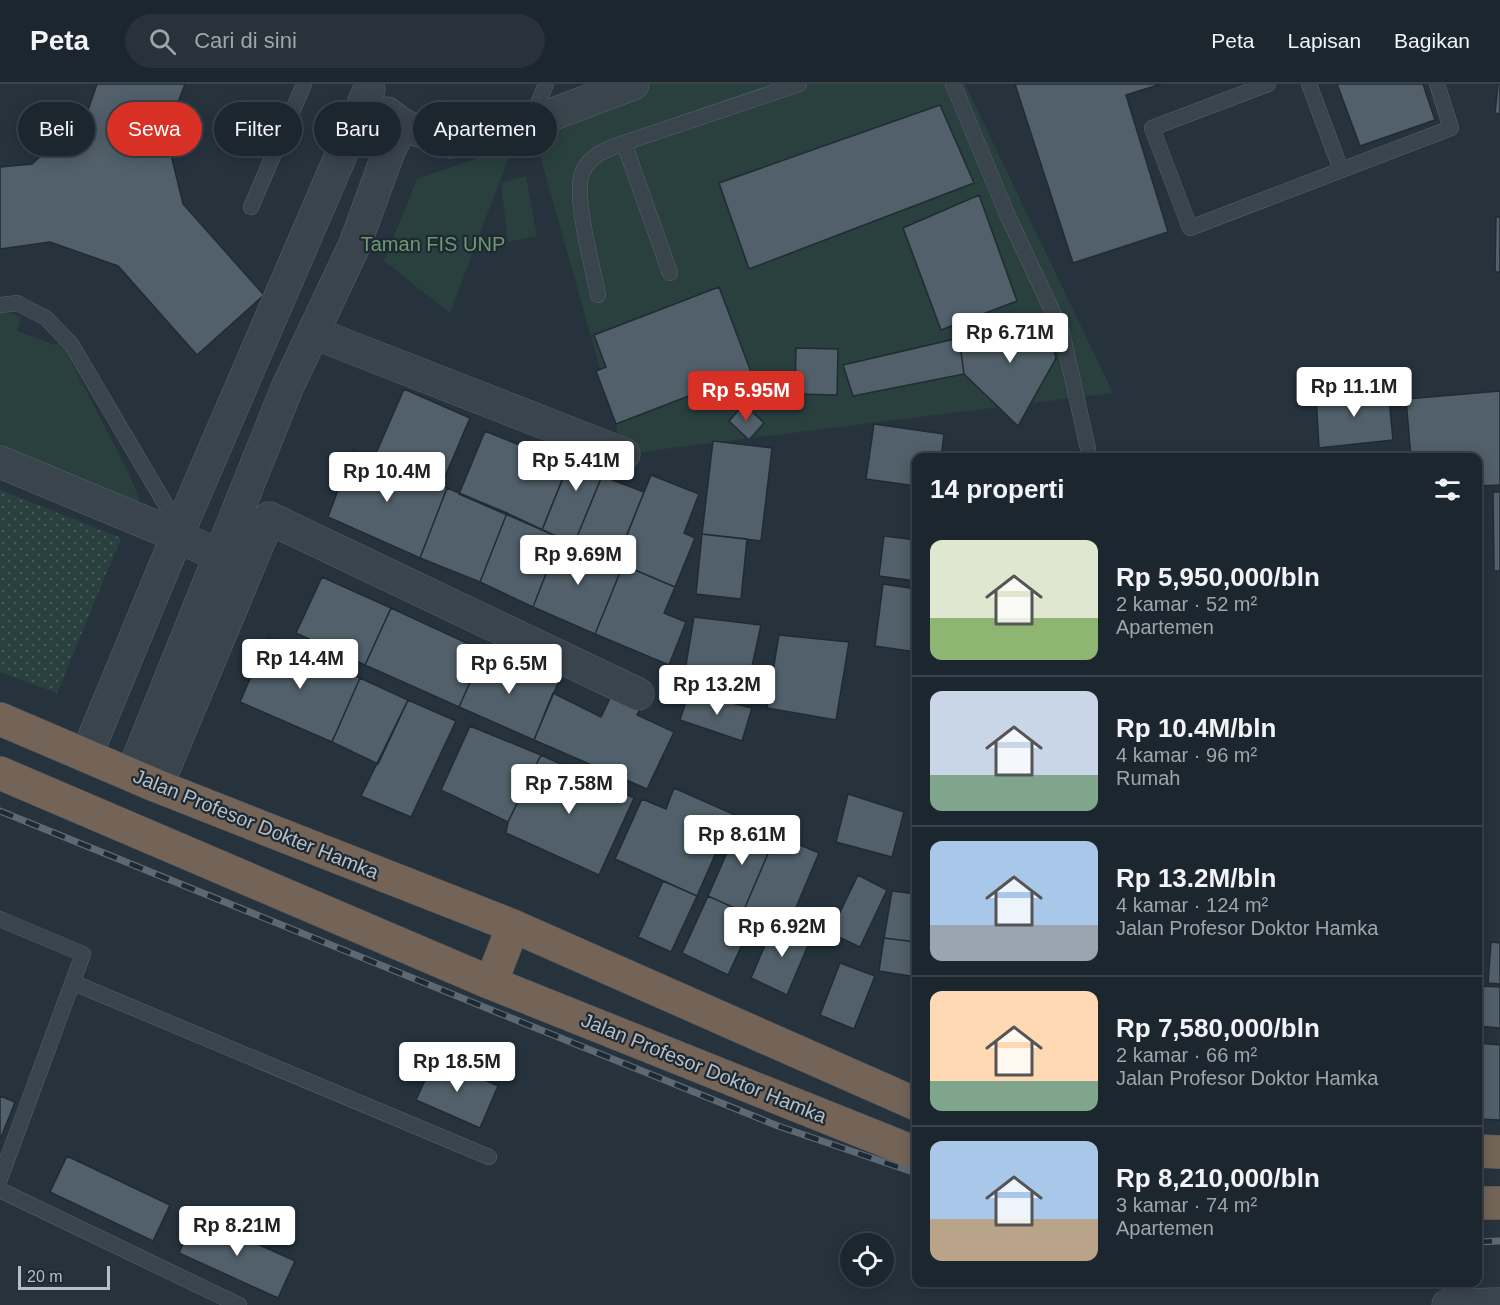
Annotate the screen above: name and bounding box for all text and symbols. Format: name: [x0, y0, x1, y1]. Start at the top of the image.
search box: [125, 14, 545, 68]
text: Peta: [30, 25, 89, 56]
icon: search: [146, 25, 179, 58]
text: Cari di sini: [194, 28, 297, 53]
text: Peta: [1211, 29, 1255, 52]
text: Lapisan: [1288, 29, 1361, 52]
text: Bagikan: [1394, 29, 1470, 52]
chip: Beli: [18, 102, 95, 156]
chip: Sewa: [107, 102, 202, 156]
chip: Filter: [214, 102, 302, 156]
chip: Baru: [314, 102, 401, 156]
chip: Apartemen: [413, 102, 557, 156]
park label: Taman FIS UNP: [361, 233, 505, 255]
pin: Rp 6.71M: [948, 313, 1072, 364]
text: Rp 6.71M: [966, 321, 1054, 343]
pin: Rp 11.1M: [1292, 367, 1416, 418]
pin: Rp 5.95M: [684, 371, 808, 422]
text: Rp 11.1M: [1311, 375, 1397, 397]
text: Rp 5.95M: [702, 379, 790, 401]
pin: Rp 5.41M: [514, 441, 638, 492]
text: Rp 5.41M: [532, 449, 620, 471]
pin: Rp 10.4M: [325, 452, 449, 503]
text: Rp 10.4M: [343, 460, 431, 482]
icon: filters: [1431, 473, 1464, 506]
text: 14 properti: [930, 474, 1064, 504]
pin: Rp 9.69M: [516, 535, 640, 586]
text: Rp 9.69M: [534, 543, 622, 565]
text: Rp 5,950,000/bln: [1116, 562, 1320, 592]
icon: home: [978, 564, 1050, 636]
text: 2 kamar · 52 m²: [1116, 593, 1257, 615]
text: Apartemen: [1116, 616, 1214, 638]
pin: Rp 14.4M: [238, 639, 362, 690]
pin: Rp 6.5M: [454, 644, 564, 695]
text: Rp 14.4M: [256, 647, 344, 669]
text: Rp 6.5M: [471, 652, 547, 674]
pin: Rp 13.2M: [655, 665, 779, 716]
text: Rp 13.2M: [673, 673, 761, 695]
text: Rp 10.4M/bln: [1116, 713, 1276, 743]
icon: home: [978, 715, 1050, 787]
text: 4 kamar · 96 m²: [1116, 744, 1257, 766]
pin: Rp 7.58M: [507, 764, 631, 815]
street label: Jalan Profesor Dokter Hamka: [130, 765, 383, 884]
text: Rumah: [1116, 767, 1180, 789]
text: Rp 7.58M: [525, 772, 613, 794]
pin: Rp 8.61M: [680, 815, 804, 866]
text: Rp 8.61M: [698, 823, 786, 845]
text: Rp 13.2M/bln: [1116, 863, 1276, 893]
icon: home: [978, 865, 1050, 937]
text: 4 kamar · 124 m²: [1116, 894, 1268, 916]
pin: Rp 6.92M: [720, 907, 844, 958]
text: Rp 6.92M: [738, 915, 826, 937]
text: Jalan Profesor Doktor Hamka: [1116, 917, 1378, 939]
street label: Jalan Profesor Doktor Hamka: [578, 1009, 831, 1128]
text: Rp 7,580,000/bln: [1116, 1013, 1320, 1043]
icon: home: [978, 1015, 1050, 1087]
pin: Rp 18.5M: [395, 1042, 519, 1093]
text: 2 kamar · 66 m²: [1116, 1044, 1257, 1066]
text: Rp 18.5M: [413, 1050, 501, 1072]
text: Jalan Profesor Doktor Hamka: [1116, 1067, 1378, 1089]
text: Rp 8,210,000/bln: [1116, 1163, 1320, 1193]
icon: home: [978, 1165, 1050, 1237]
text: 3 kamar · 74 m²: [1116, 1194, 1257, 1216]
pin: Rp 8.21M: [175, 1206, 299, 1257]
text: Rp 8.21M: [193, 1214, 281, 1236]
text: Apartemen: [1116, 1217, 1214, 1239]
map controls: [840, 1233, 894, 1287]
button: locate: [840, 1233, 894, 1287]
scale bar: [18, 1263, 110, 1290]
text: 20 m: [27, 1268, 63, 1285]

